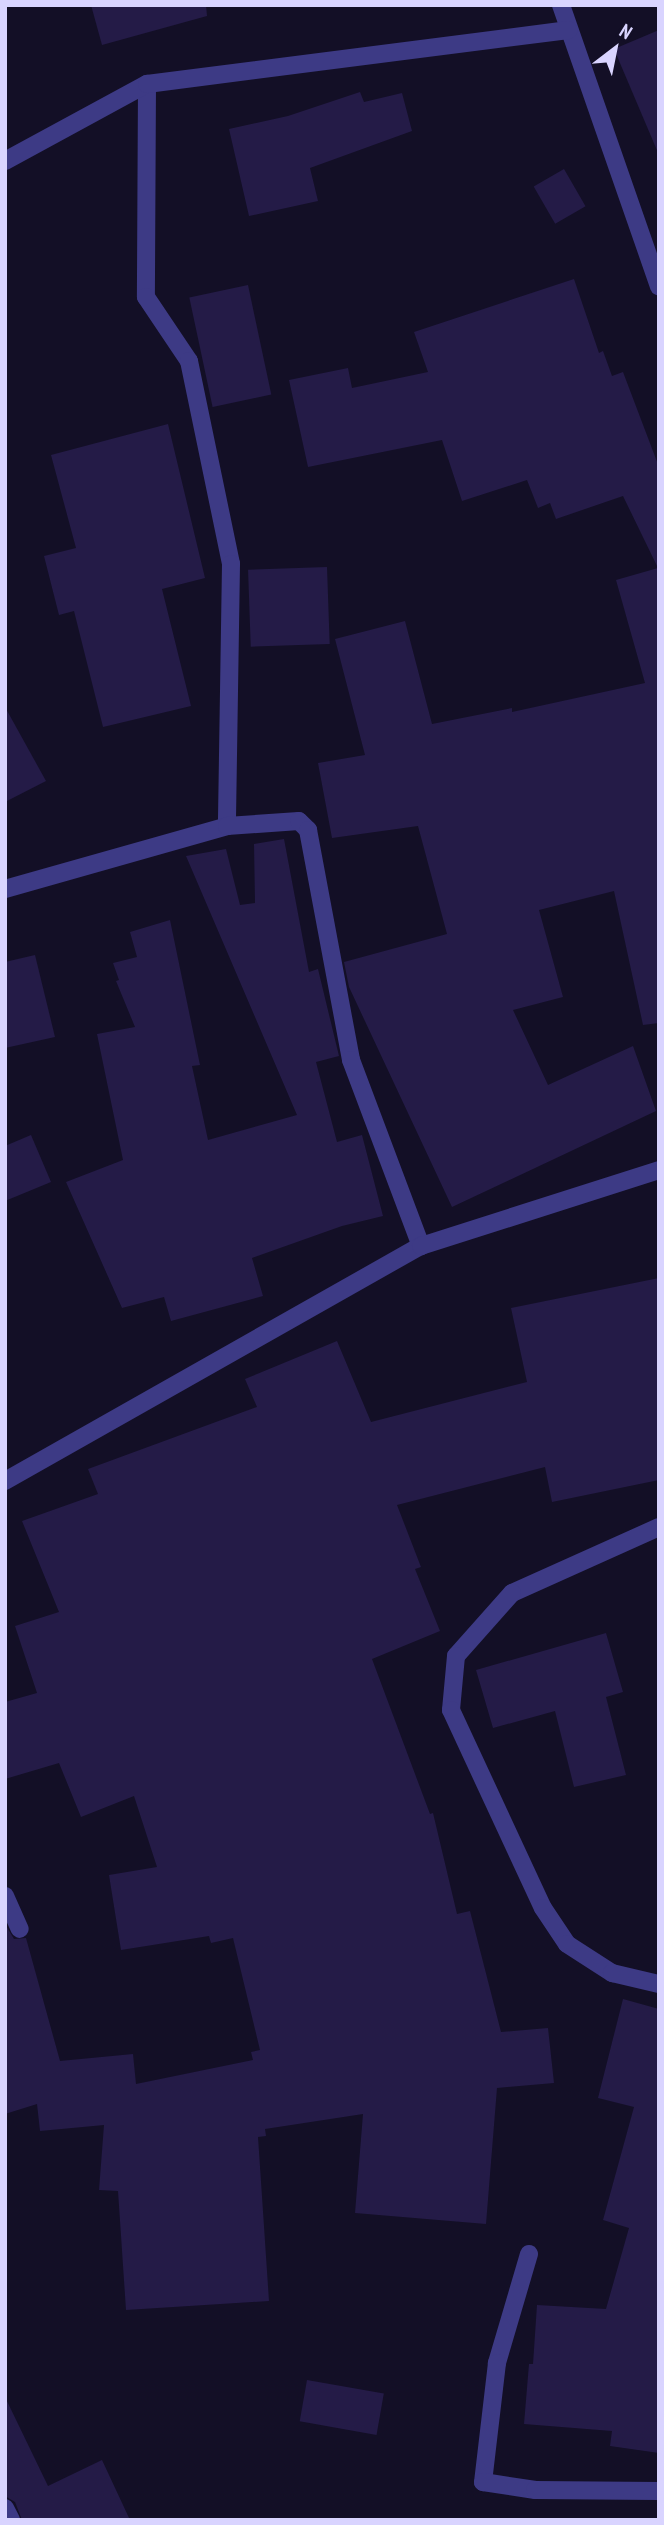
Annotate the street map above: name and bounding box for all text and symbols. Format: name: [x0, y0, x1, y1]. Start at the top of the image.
north arrow: [580, 14, 650, 84]
text: N: [615, 18, 637, 44]

